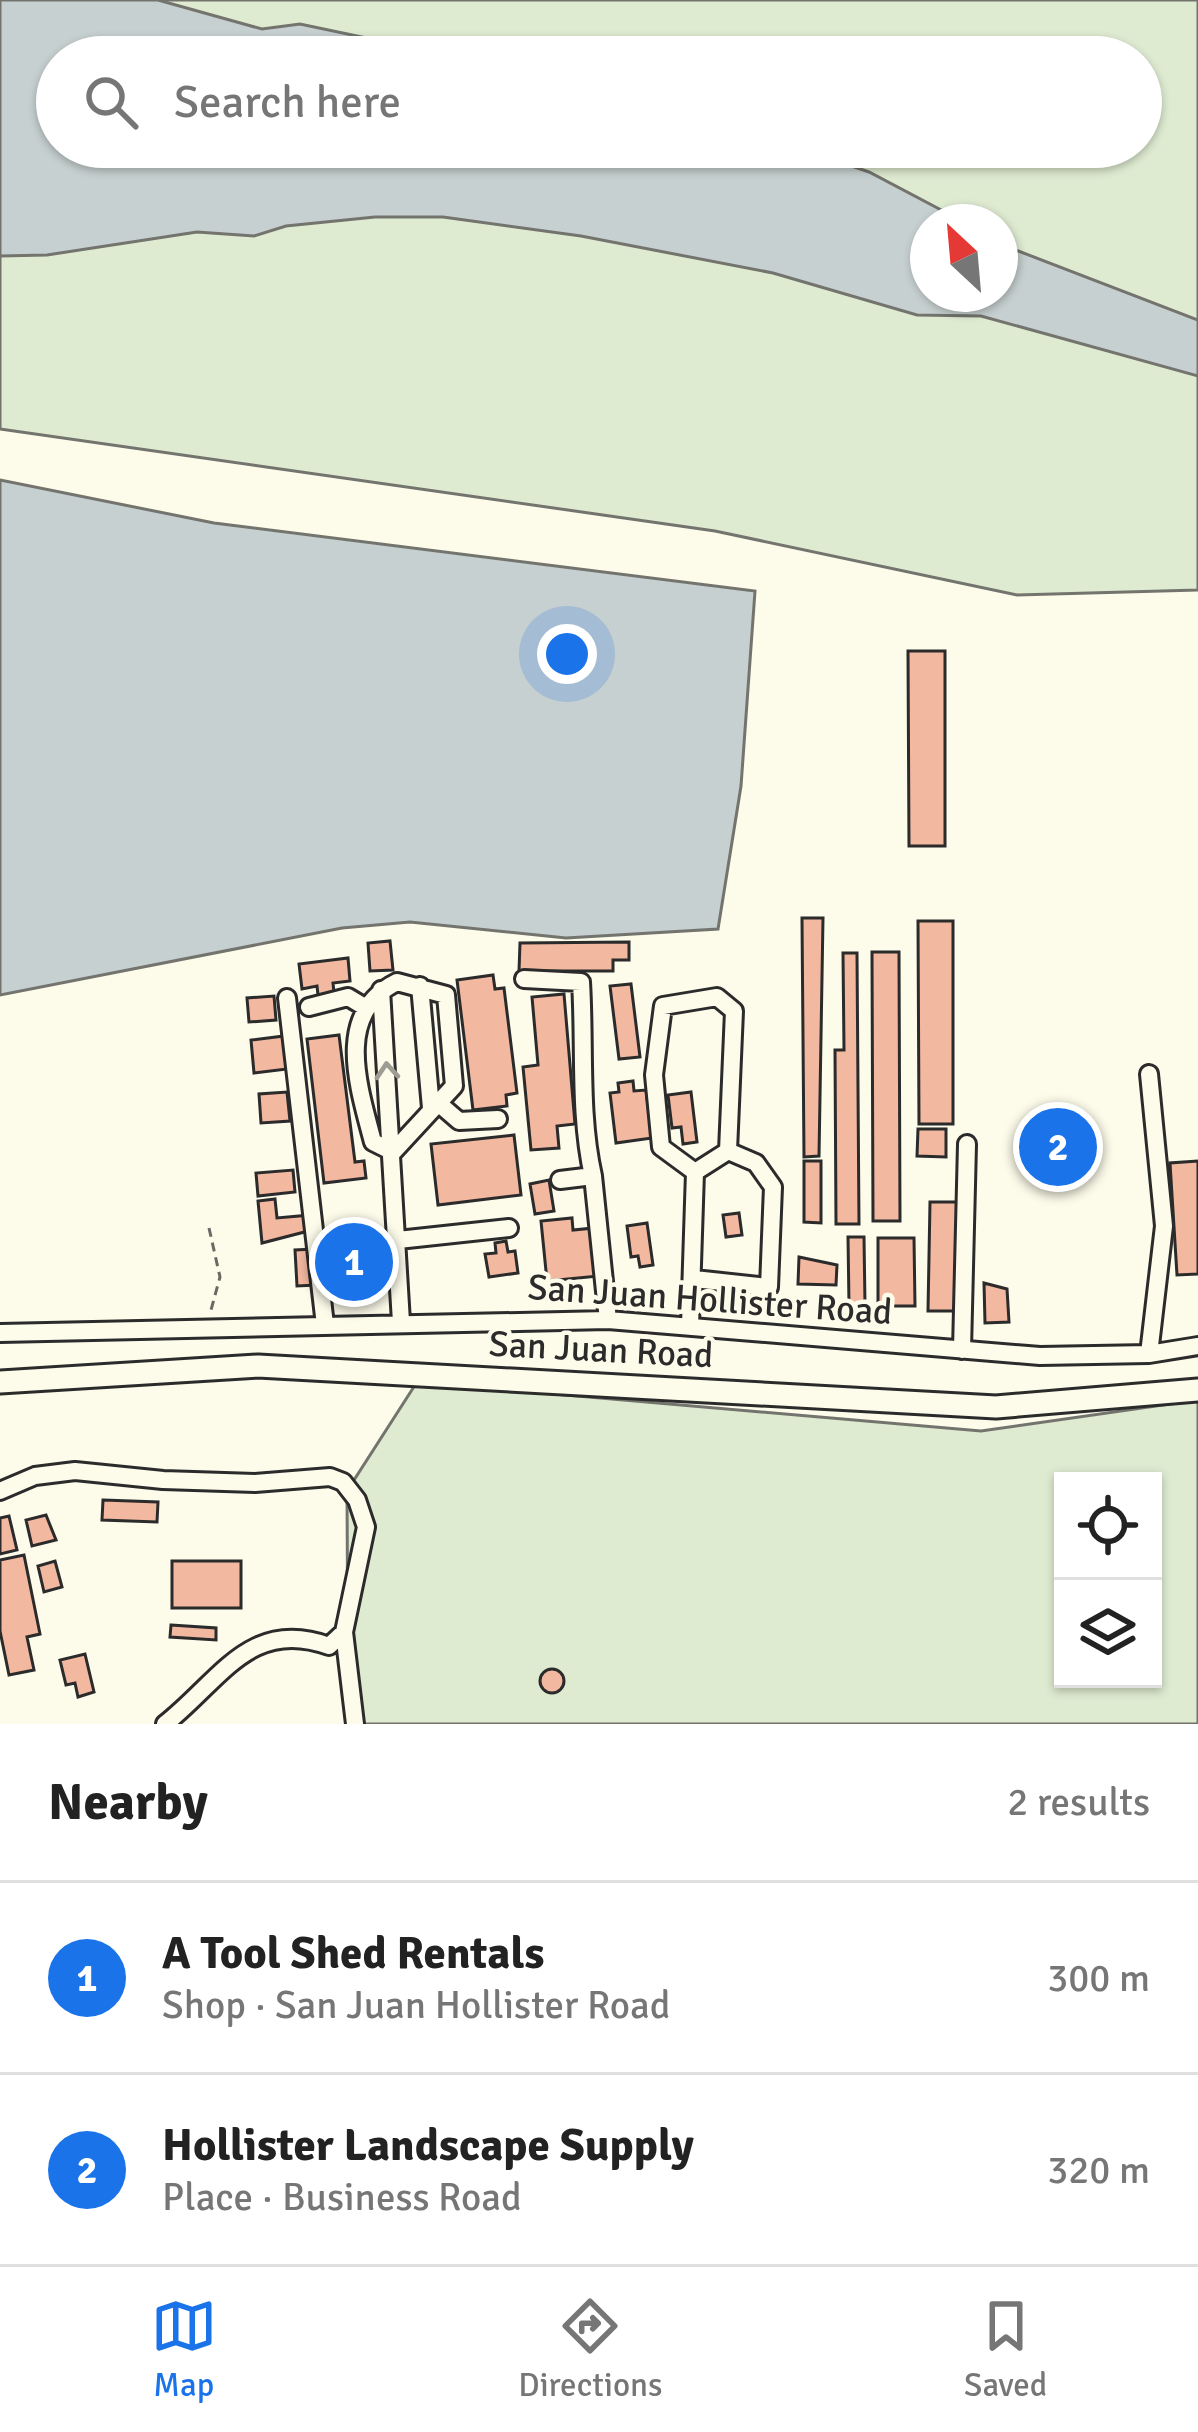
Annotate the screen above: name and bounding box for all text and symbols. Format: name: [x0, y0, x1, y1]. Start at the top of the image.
search box: [36, 36, 1162, 168]
icon: search: [78, 69, 144, 135]
text: Search here: [174, 75, 401, 130]
north arrow: [910, 204, 1018, 312]
your location: [537, 624, 597, 684]
one-way arrow: [375, 1061, 400, 1080]
pin: 2: [1019, 1102, 1097, 1192]
pin: 1: [315, 1217, 393, 1307]
street label: San Juan Hollister Road: [526, 1265, 894, 1335]
street label: San Juan Road: [488, 1322, 714, 1378]
map controls: [1054, 1472, 1162, 1688]
button: locate: [1054, 1472, 1162, 1580]
button: layers: [1054, 1580, 1162, 1688]
text: Nearby: [48, 1771, 208, 1834]
text: 2 results: [1007, 1778, 1150, 1826]
text: A Tool Shed Rentals: [162, 1926, 544, 1981]
text: 1: [76, 1954, 98, 2002]
text: 300 m: [1047, 1954, 1150, 2002]
text: Shop · San Juan Hollister Road: [162, 1981, 670, 2029]
text: Hollister Landscape Supply: [162, 2118, 694, 2173]
text: 2: [76, 2146, 98, 2194]
text: 320 m: [1047, 2146, 1150, 2194]
text: Place · Business Road: [162, 2173, 522, 2221]
tab: Map: [151, 2293, 217, 2406]
tab: Directions: [518, 2293, 663, 2406]
tab: Saved: [964, 2293, 1047, 2406]

